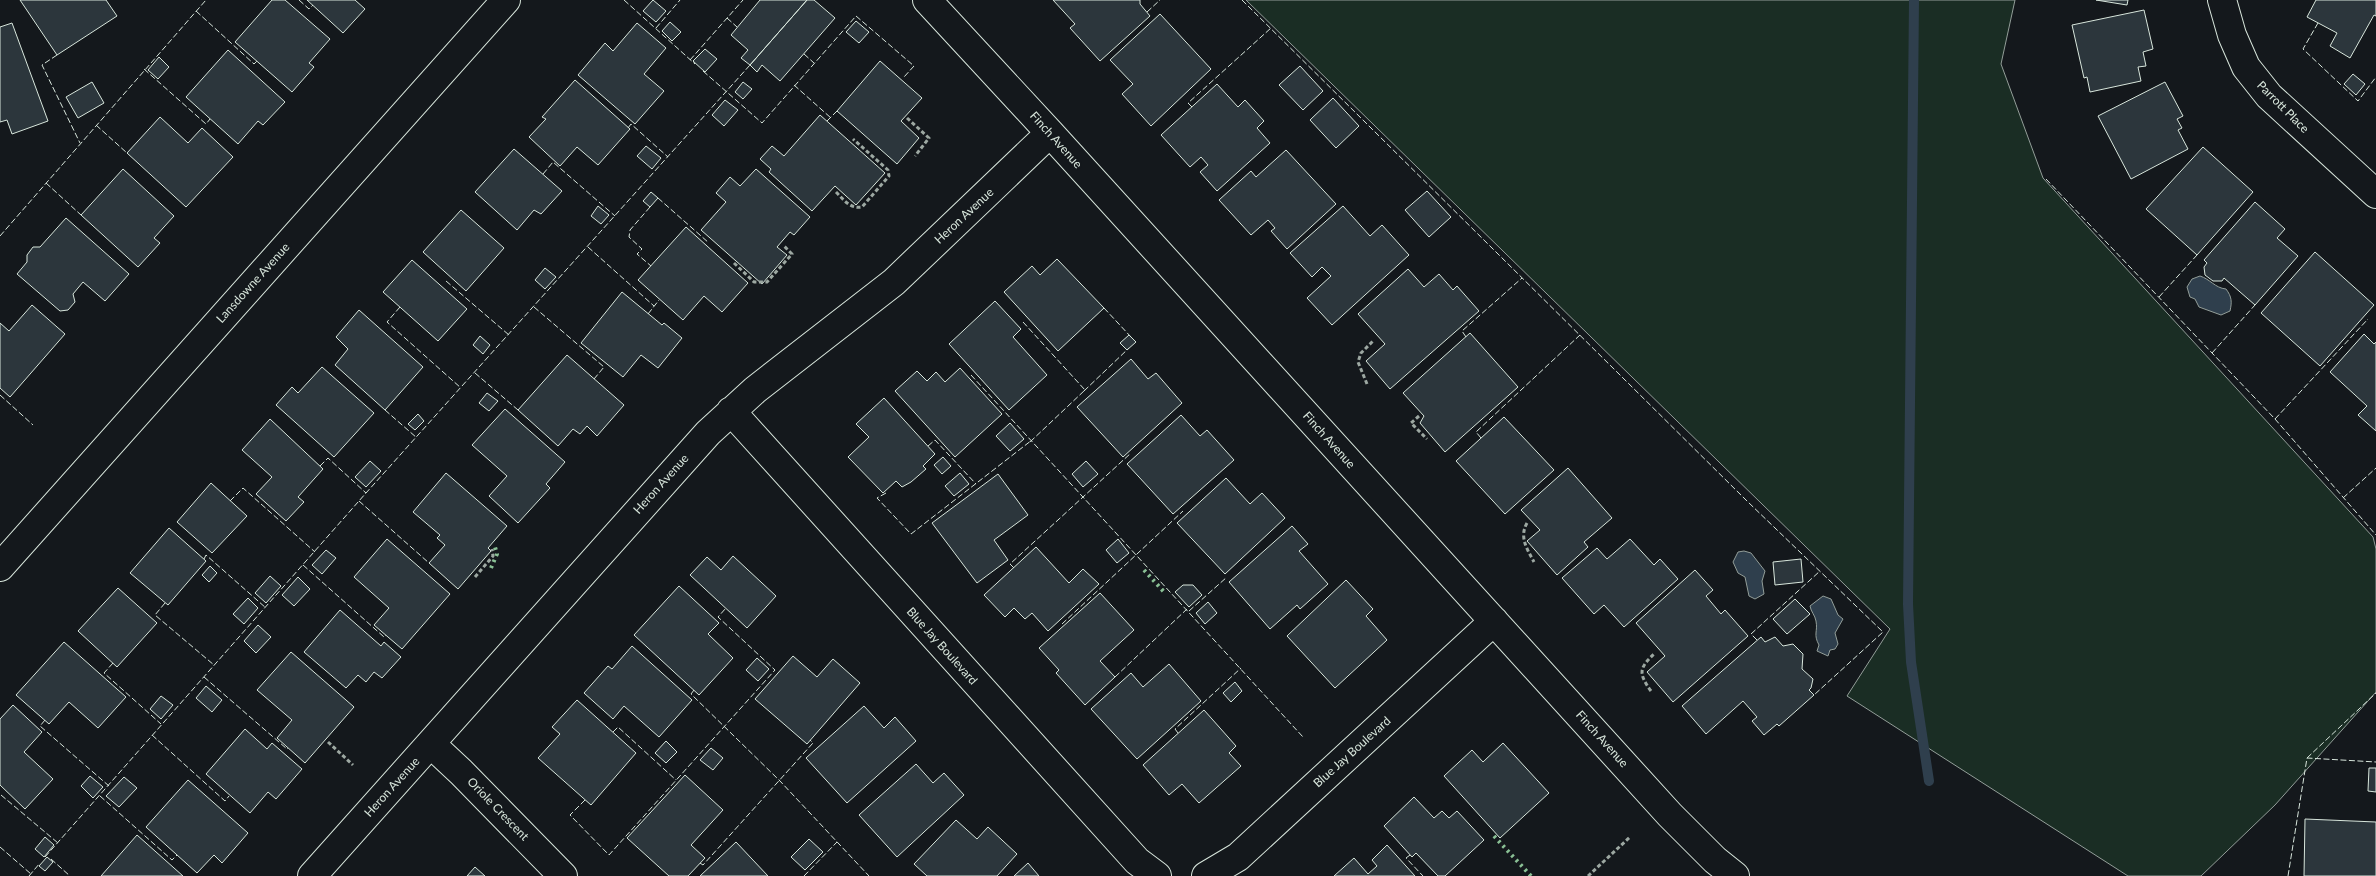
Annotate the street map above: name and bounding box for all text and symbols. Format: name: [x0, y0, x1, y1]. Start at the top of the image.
street label: Parrott Place: [2254, 78, 2312, 136]
street label: Finch Avenue: [1027, 108, 1086, 171]
street label: Heron Avenue: [931, 184, 996, 247]
street label: Lansdowne Avenue: [213, 240, 292, 326]
street label: Finch Avenue: [1300, 408, 1359, 471]
street label: Heron Avenue: [630, 451, 691, 517]
street label: Blue Jay Boulevard: [904, 604, 981, 687]
street label: Finch Avenue: [1573, 707, 1632, 770]
street label: Blue Jay Boulevard: [1310, 713, 1393, 790]
street label: Heron Avenue: [361, 754, 422, 820]
street label: Oriole Crescent: [464, 774, 533, 844]

